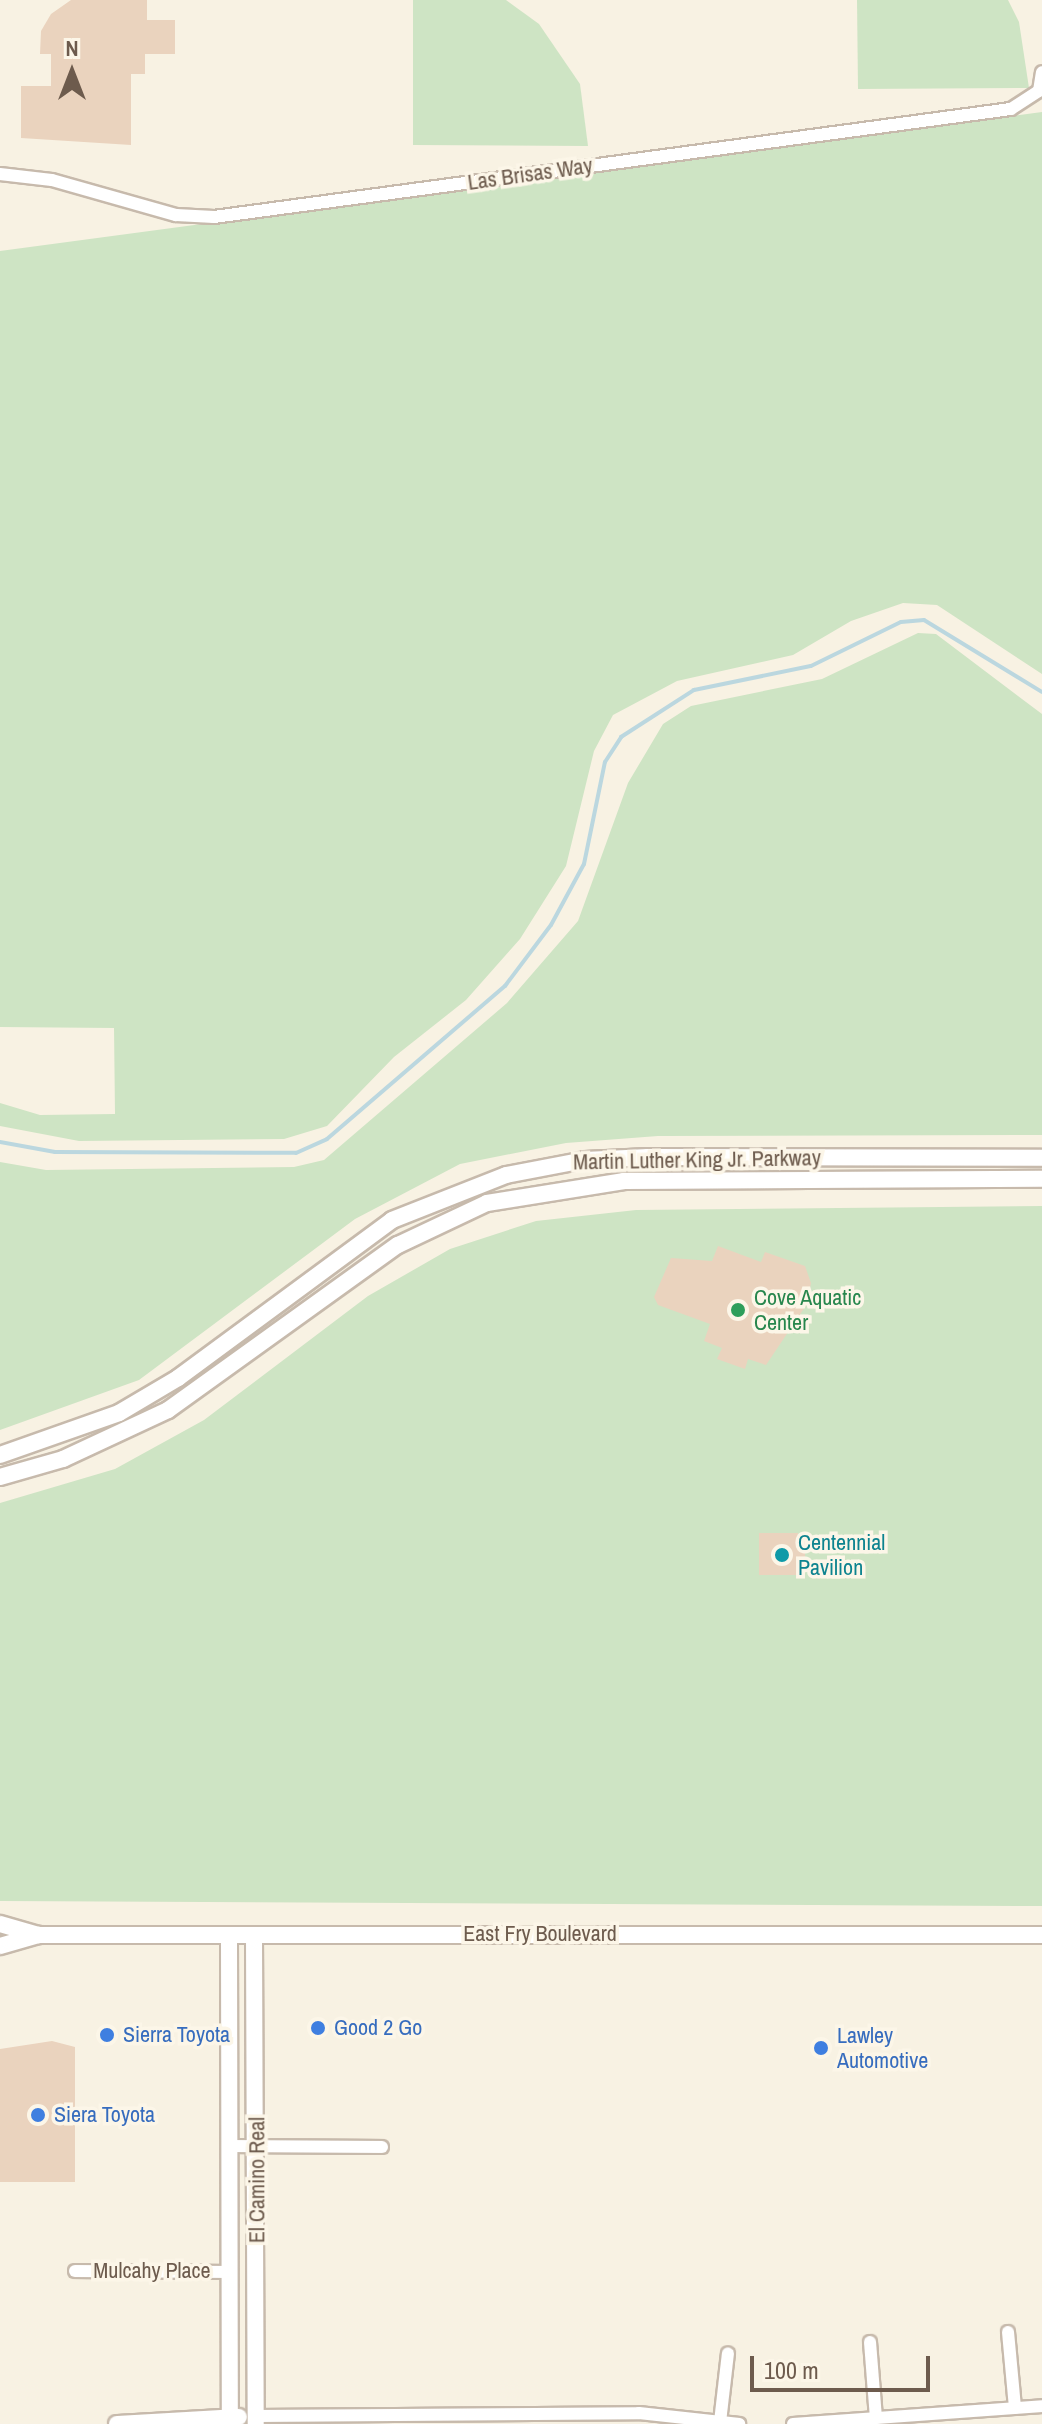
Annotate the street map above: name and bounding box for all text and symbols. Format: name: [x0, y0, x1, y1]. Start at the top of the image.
north arrow: [32, 32, 112, 112]
text: N: [65, 33, 79, 63]
street label: Las Brisas Way: [466, 152, 594, 196]
street label: Martin Luther King Jr. Parkway: [573, 1145, 821, 1175]
place label: Cove Aquatic Center: [754, 1284, 862, 1336]
marker: Cove Aquatic Center: [729, 1301, 747, 1319]
place label: Centennial Pavilion: [798, 1529, 885, 1580]
marker: Centennial Pavilion: [773, 1546, 791, 1564]
street label: East Fry Boulevard: [463, 1921, 617, 1947]
place label: Good 2 Go: [334, 2015, 422, 2041]
marker: Good 2 Go: [309, 2019, 327, 2037]
place label: Sierra Toyota: [123, 2022, 230, 2048]
place label: Lawley Automotive: [837, 2022, 928, 2074]
marker: Sierra Toyota: [98, 2026, 116, 2044]
marker: Lawley Automotive: [812, 2039, 830, 2057]
place label: Siera Toyota: [54, 2102, 155, 2128]
marker: Siera Toyota: [29, 2106, 47, 2124]
street label: El Camino Real: [244, 2117, 270, 2243]
street label: Mulcahy Place: [93, 2258, 211, 2284]
scale bar: [754, 2340, 934, 2390]
text: 100 m: [764, 2354, 819, 2386]

